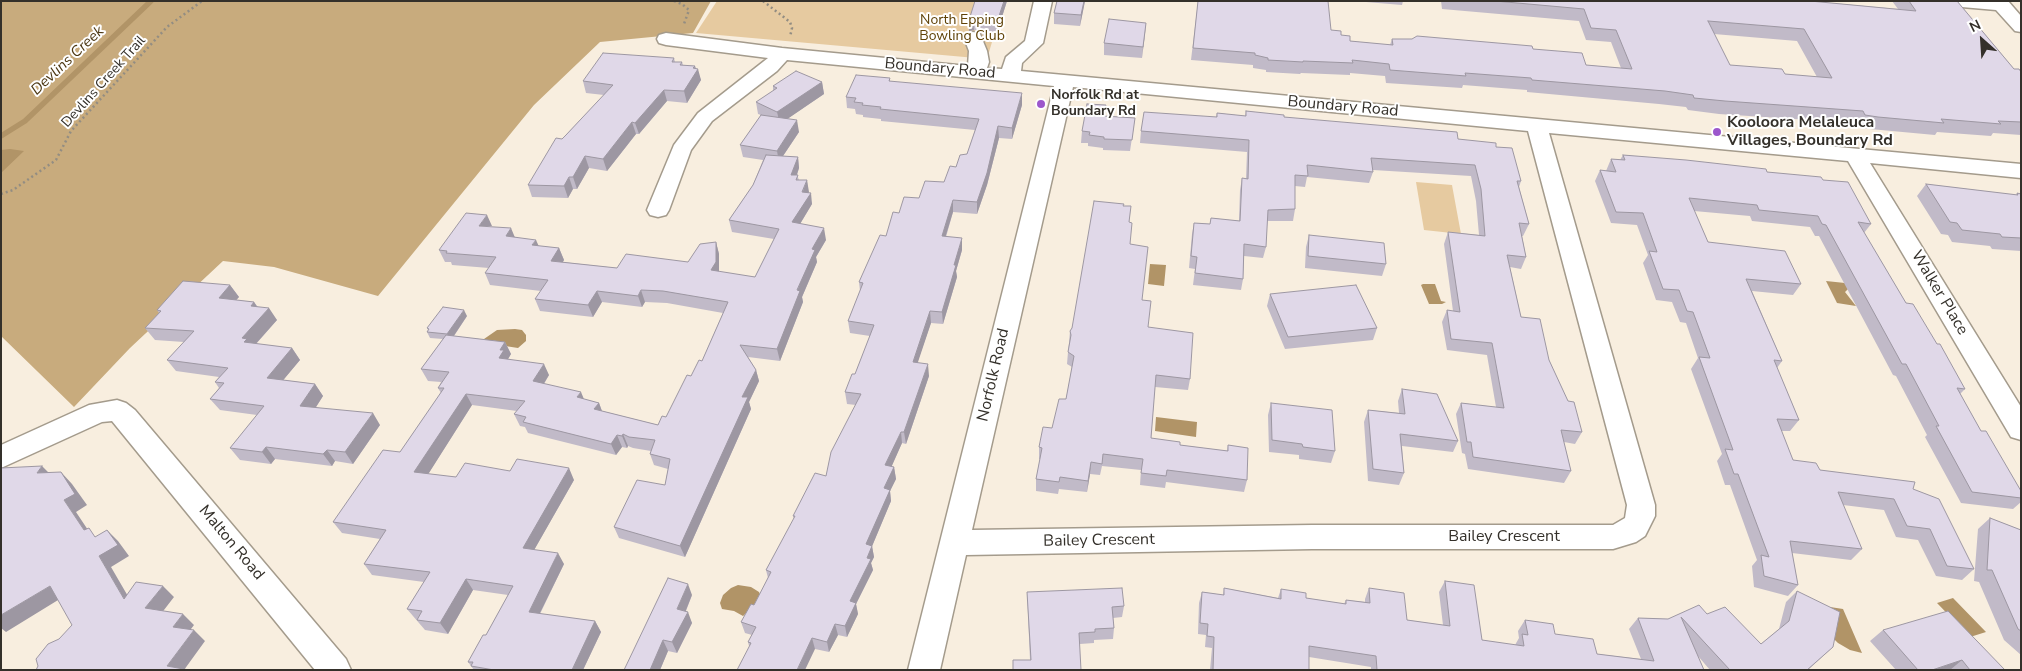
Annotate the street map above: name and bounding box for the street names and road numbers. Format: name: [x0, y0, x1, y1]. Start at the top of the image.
street label: Devlins Creek Trail: [58, 33, 150, 131]
street label: Boundary Road: [884, 55, 996, 83]
street label: Boundary Road: [1287, 93, 1399, 121]
street label: Walker Place: [1906, 247, 1972, 339]
street label: Norfolk Road: [974, 327, 1014, 423]
street label: Malton Road: [194, 502, 268, 584]
street label: Bailey Crescent: [1448, 527, 1560, 547]
street label: Bailey Crescent: [1043, 530, 1155, 552]

